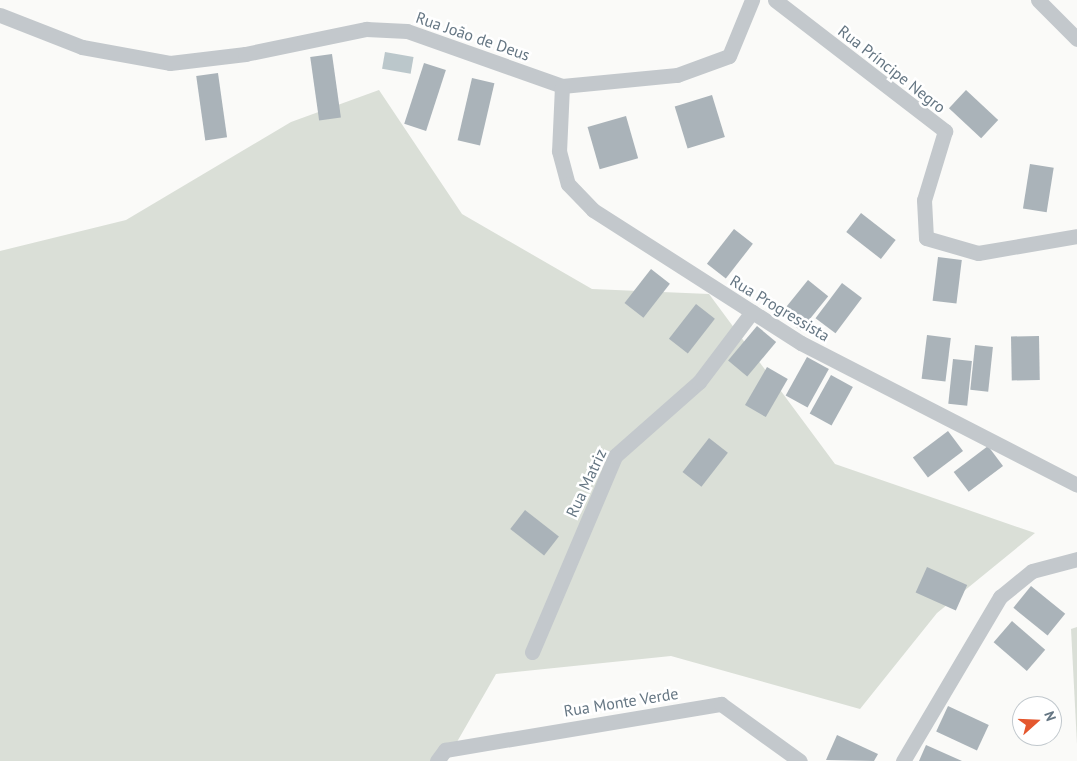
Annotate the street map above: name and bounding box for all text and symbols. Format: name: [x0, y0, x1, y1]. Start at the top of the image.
street label: Rua João de Deus: [414, 8, 532, 64]
street label: Rua Príncipe Negro: [834, 21, 950, 117]
street label: Rua Progressista: [727, 271, 833, 345]
street label: Rua Matriz: [562, 446, 610, 520]
street label: Rua Monte Verde: [562, 683, 680, 721]
north arrow: [1012, 696, 1062, 746]
text: N: [1040, 709, 1060, 724]

